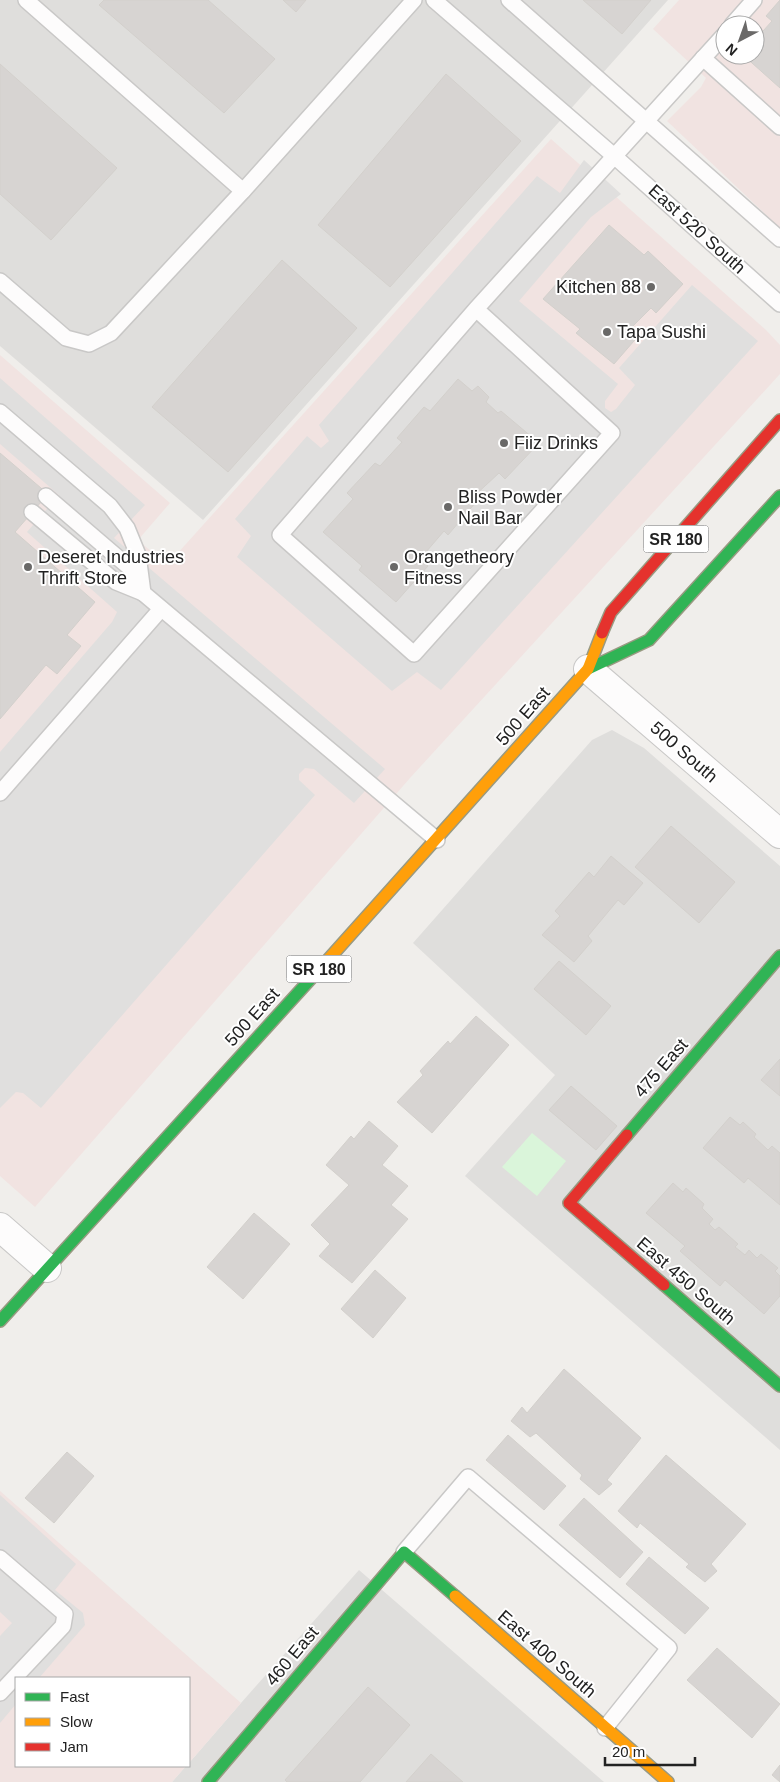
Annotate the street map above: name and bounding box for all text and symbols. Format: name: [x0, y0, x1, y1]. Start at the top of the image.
north arrow: [715, 15, 765, 65]
text: N: [722, 40, 741, 59]
street label: East 520 South: [645, 180, 749, 278]
place label: Kitchen 88: [556, 277, 641, 297]
marker: Kitchen 88: [645, 281, 657, 293]
place label: Tapa Sushi: [617, 322, 706, 342]
marker: Tapa Sushi: [601, 326, 613, 338]
place label: Fiiz Drinks: [514, 433, 598, 453]
marker: Fiiz Drinks: [498, 437, 510, 449]
place label: Bliss Powder Nail Bar: [458, 487, 562, 528]
marker: Bliss Powder Nail Bar: [442, 501, 454, 513]
road number: SR 180: [644, 526, 708, 552]
place label: Deseret Industries Thrift Store: [38, 547, 184, 588]
place label: Orangetheory Fitness: [404, 547, 514, 588]
marker: Deseret Industries Thrift Store: [22, 561, 34, 573]
marker: Orangetheory Fitness: [388, 561, 400, 573]
street label: 500 East: [492, 683, 554, 749]
street label: 500 South: [646, 718, 722, 786]
road number: SR 180: [286, 956, 352, 982]
street label: 500 East: [221, 984, 283, 1050]
street label: 475 East: [630, 1035, 692, 1101]
street label: East 450 South: [633, 1233, 739, 1329]
street label: East 400 South: [494, 1606, 600, 1702]
street label: 460 East: [262, 1622, 322, 1690]
legend: [15, 1677, 190, 1767]
text: Fast: [60, 1688, 90, 1705]
text: Slow: [60, 1713, 93, 1730]
scale bar: [605, 1734, 695, 1766]
text: Jam: [60, 1738, 88, 1755]
text: 20 m: [612, 1743, 645, 1760]

